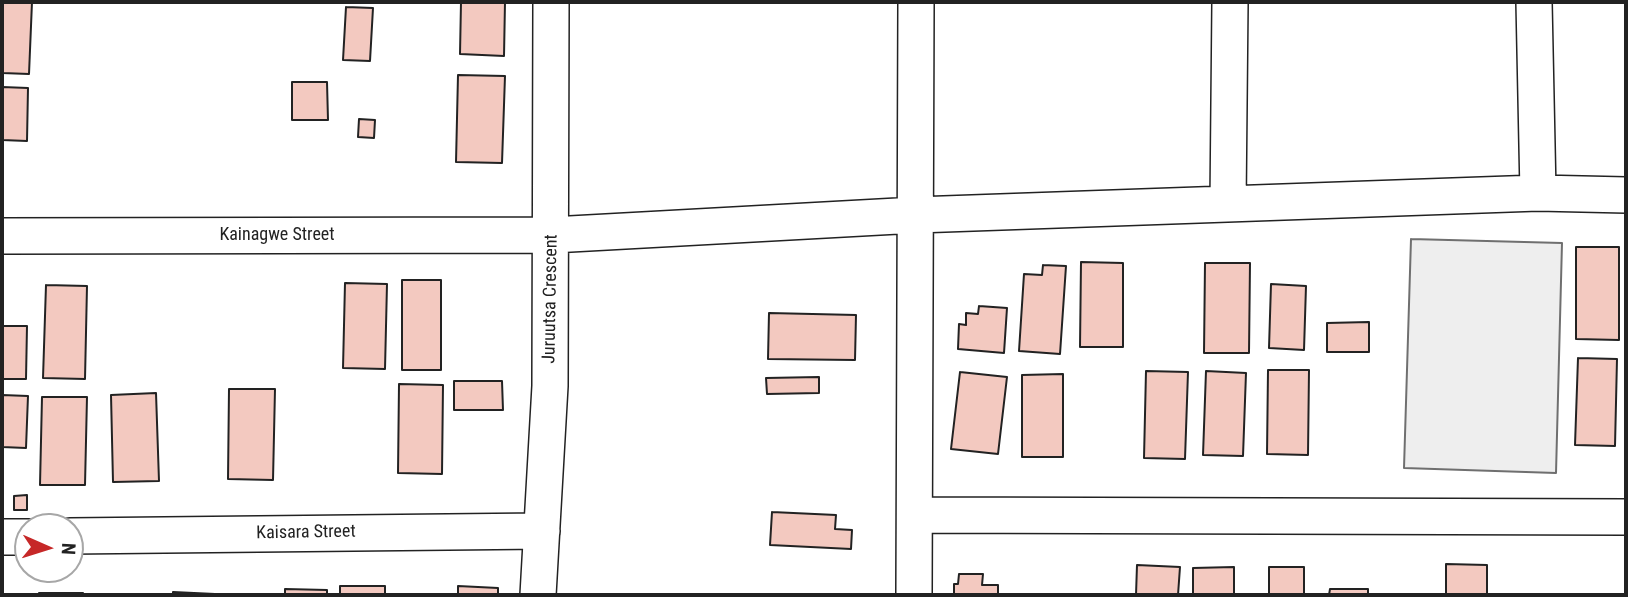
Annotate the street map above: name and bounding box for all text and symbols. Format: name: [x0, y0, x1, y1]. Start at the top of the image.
street label: Kainagwe Street: [219, 224, 335, 246]
street label: Juruutsa Crescent: [539, 234, 563, 364]
north arrow: [14, 513, 84, 583]
street label: Kaisara Street: [256, 521, 356, 545]
text: N: [57, 543, 80, 555]

